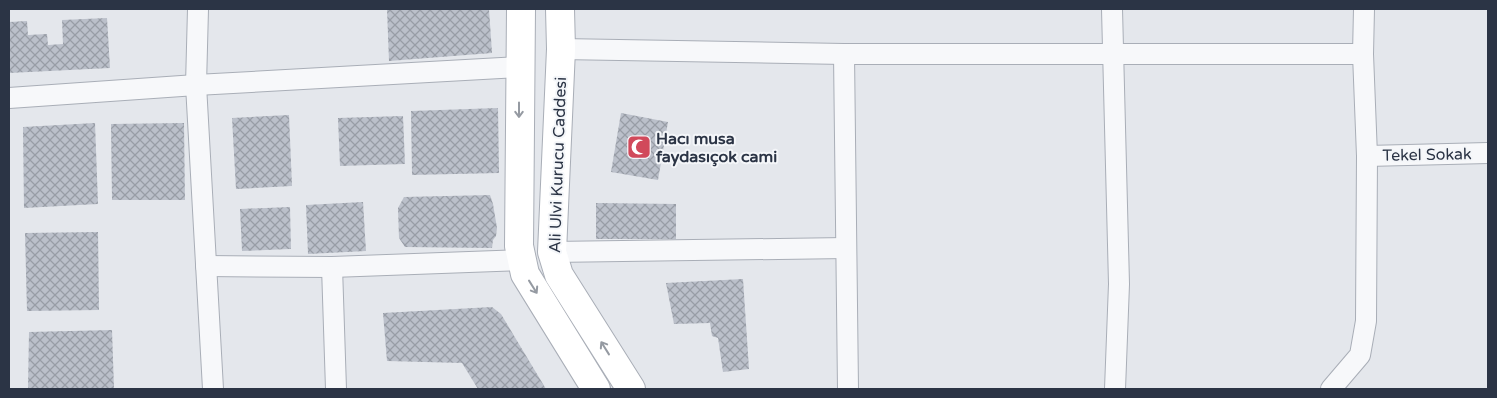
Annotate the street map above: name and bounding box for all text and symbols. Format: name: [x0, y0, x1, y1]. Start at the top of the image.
street label: Ali Ulvi Kurucu Caddesi: [545, 77, 571, 253]
one-way arrow: [514, 102, 524, 118]
place label: Hacı musa faydasıçok cami: [655, 129, 777, 167]
mosque icon: Hacı musa faydasıçok cami: [626, 134, 652, 160]
street label: Tekel Sokak: [1382, 144, 1472, 166]
one-way arrow: [527, 280, 538, 294]
one-way arrow: [599, 341, 609, 355]

